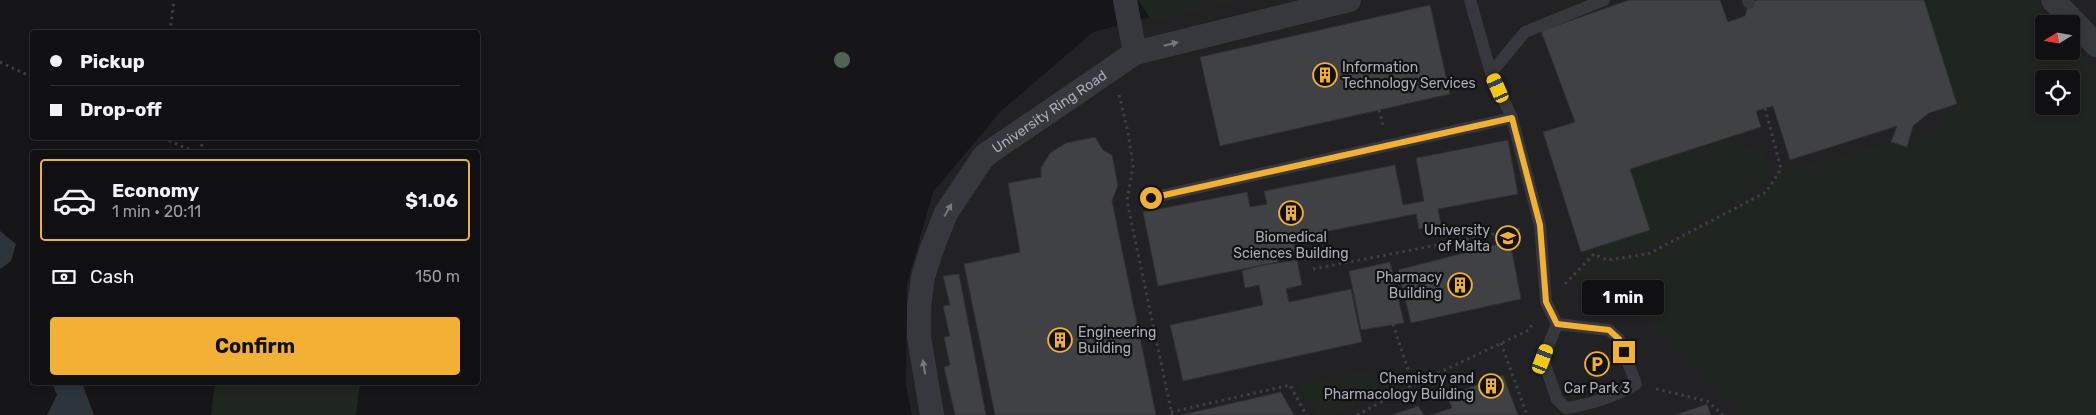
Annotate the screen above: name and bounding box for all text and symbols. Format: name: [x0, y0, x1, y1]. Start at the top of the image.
north arrow: [2035, 15, 2080, 60]
map controls: [2035, 15, 2080, 115]
one-way arrow: [1164, 40, 1179, 48]
text: Pickup: [80, 50, 145, 73]
place label: Information Technology Services: [1342, 59, 1476, 92]
building icon: Information Technology Services: [1312, 62, 1338, 88]
street label: University Ring Road: [989, 67, 1110, 157]
button: locate: [2035, 70, 2080, 115]
car: [1485, 71, 1510, 105]
text: Drop-off: [80, 98, 162, 121]
icon: car: [52, 178, 97, 223]
text: Economy: [112, 179, 199, 202]
route start: [1140, 187, 1162, 209]
text: $1.06: [405, 189, 458, 212]
building icon: Biomedical Sciences Building: [1278, 200, 1304, 226]
text: 1 min · 20:11: [112, 202, 201, 221]
one-way arrow: [944, 203, 953, 217]
place label: University of Malta: [1424, 222, 1490, 255]
school or university icon: University of Malta: [1495, 225, 1521, 251]
place label: Biomedical Sciences Building: [1233, 229, 1349, 262]
icon: cash: [50, 263, 78, 291]
text: Cash: [90, 265, 134, 288]
text: 150 m: [415, 267, 460, 286]
place label: Pharmacy Building: [1376, 269, 1442, 302]
building icon: Pharmacy Building: [1447, 272, 1473, 298]
callout: 1 min: [1583, 280, 1665, 314]
text: 1 min: [1603, 288, 1643, 307]
button: Confirm: [50, 317, 460, 375]
place label: Engineering Building: [1078, 324, 1156, 357]
building icon: Engineering Building: [1047, 327, 1073, 353]
route end: [1613, 341, 1635, 363]
car: [1530, 342, 1555, 376]
parking icon: Car Park 3: [1584, 351, 1610, 377]
one-way arrow: [920, 359, 928, 375]
place label: Chemistry and Pharmacology Building: [1324, 370, 1474, 403]
building icon: Chemistry and Pharmacology Building: [1478, 373, 1504, 399]
place label: Car Park 3: [1564, 380, 1630, 397]

